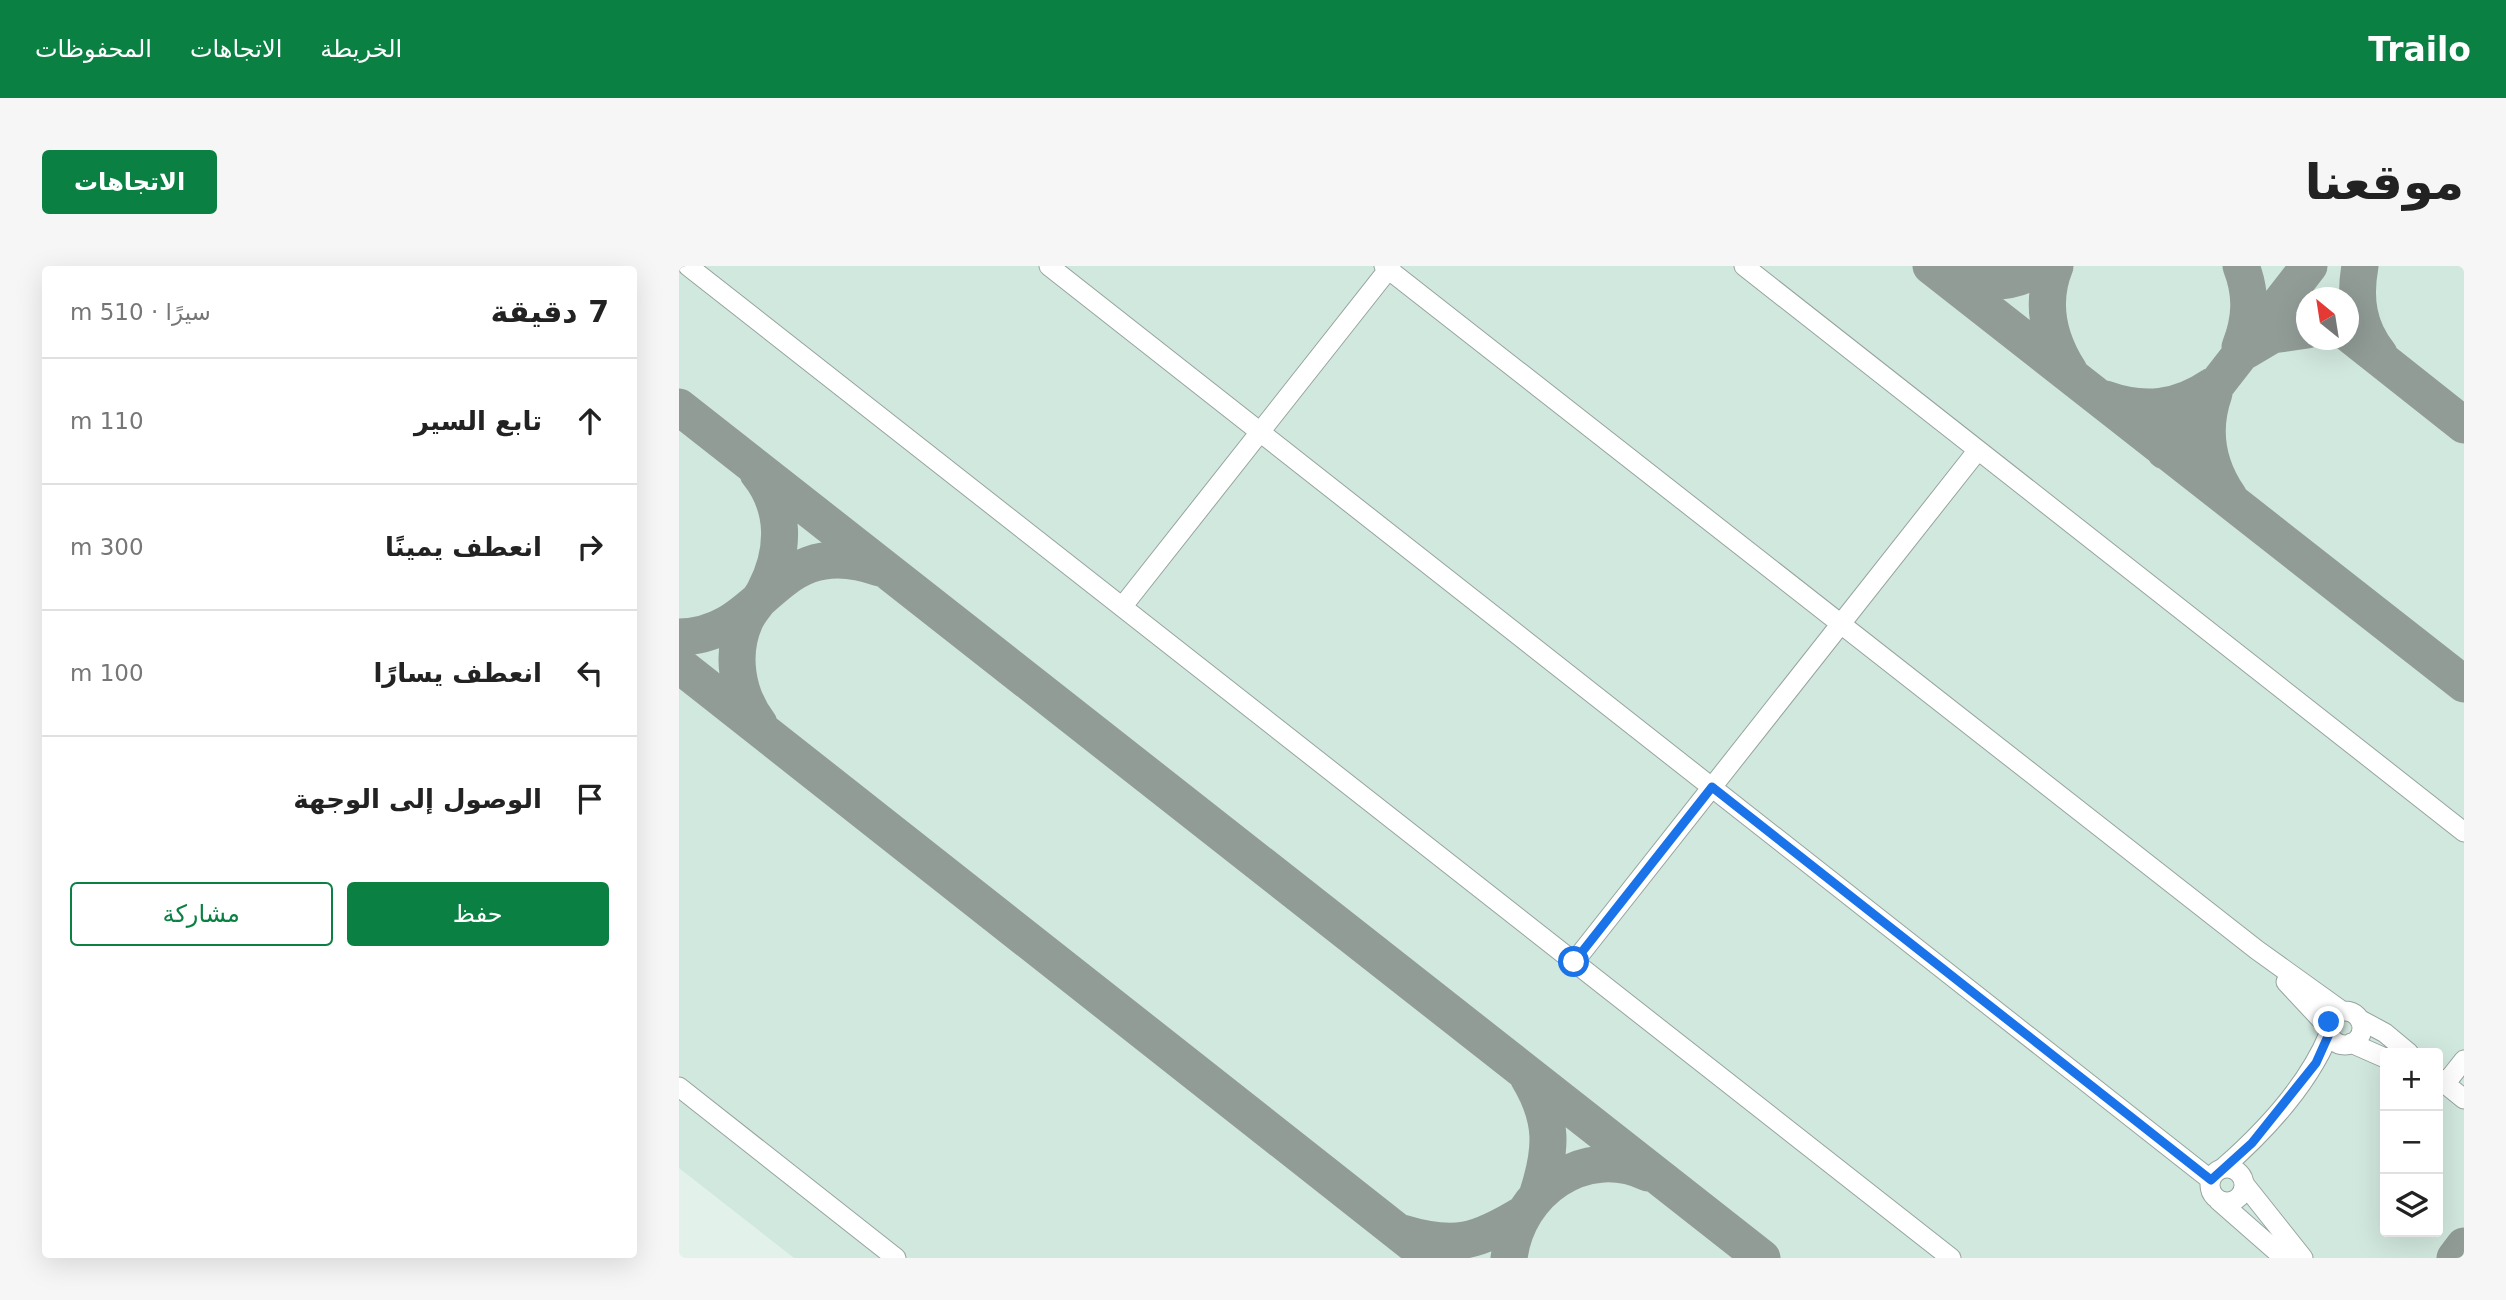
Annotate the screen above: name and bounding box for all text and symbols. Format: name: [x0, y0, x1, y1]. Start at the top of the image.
text: Trailo: [2368, 30, 2471, 69]
text: المحفوظات: [35, 35, 152, 63]
text: الاتجاهات: [190, 35, 282, 63]
text: الخريطة: [320, 35, 402, 63]
button: الاتجاهات: [42, 150, 217, 214]
text: موقعنا: [2305, 154, 2464, 211]
north arrow: [2296, 287, 2359, 350]
text: 7 دقيقة: [491, 294, 609, 329]
text: سيرًا · 510 m: [70, 299, 211, 325]
icon: ahead: [571, 402, 609, 440]
text: تابع السير: [414, 406, 542, 436]
text: 110 m: [70, 408, 144, 434]
icon: right: [571, 528, 609, 566]
text: انعطف يمينًا: [385, 532, 542, 562]
text: 300 m: [70, 534, 144, 560]
icon: left: [571, 654, 609, 692]
text: انعطف يسارًا: [373, 658, 542, 688]
text: 100 m: [70, 660, 144, 686]
icon: arrive: [571, 780, 609, 818]
text: الوصول إلى الوجهة: [293, 784, 542, 814]
button: مشاركة: [70, 882, 333, 946]
button: حفظ: [347, 882, 609, 946]
route start: [1558, 946, 1589, 977]
route end: [2313, 1006, 2344, 1037]
map controls: [2380, 1048, 2443, 1237]
button: +: [2380, 1048, 2443, 1111]
button: −: [2380, 1111, 2443, 1174]
button: layers: [2380, 1174, 2443, 1237]

